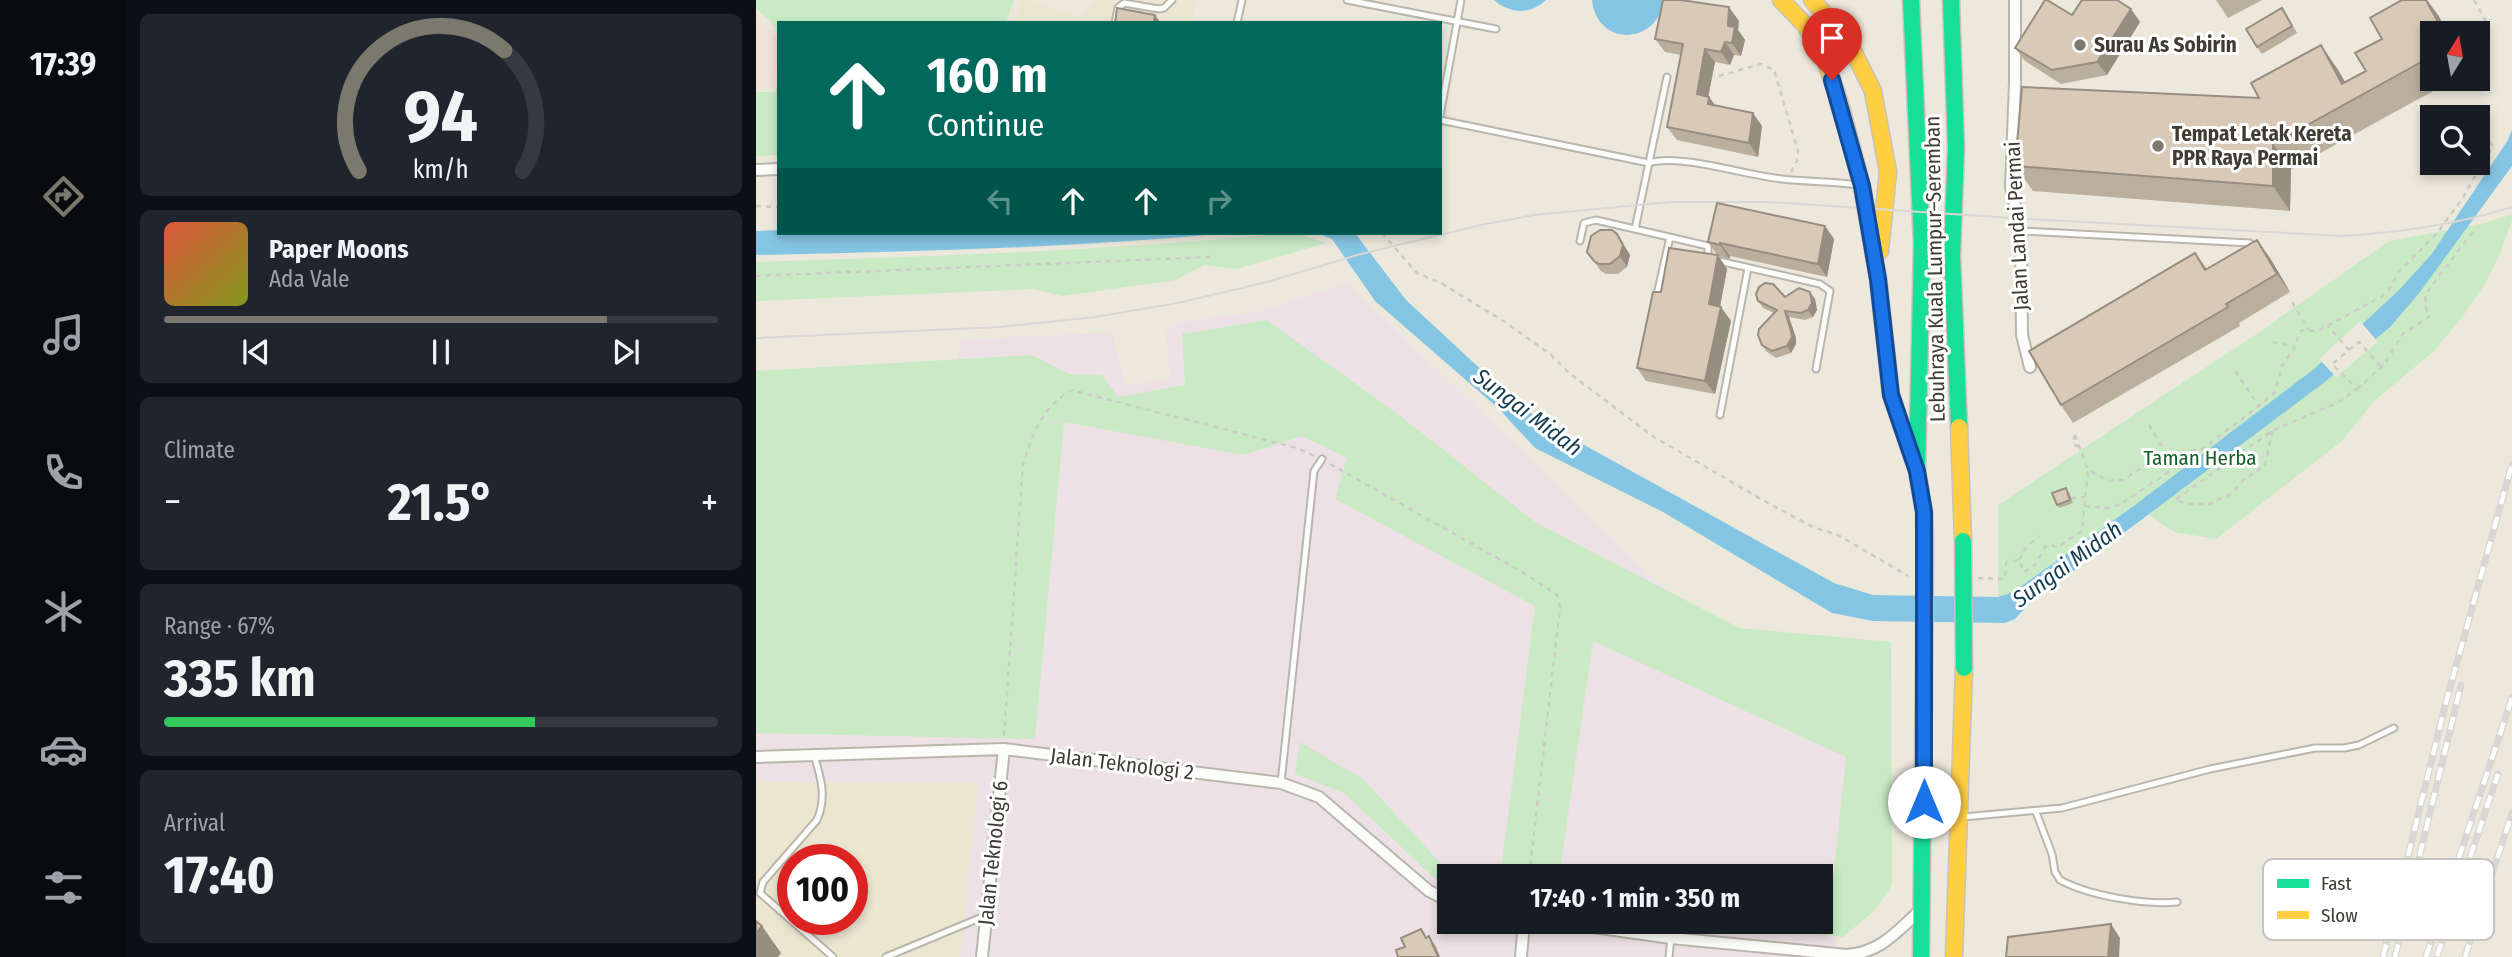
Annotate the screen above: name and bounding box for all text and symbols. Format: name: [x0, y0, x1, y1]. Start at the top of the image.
pin: [1802, 8, 1862, 80]
icon: arrive: [1813, 19, 1851, 57]
north arrow: [2420, 21, 2490, 91]
map controls: [2420, 21, 2490, 175]
place label: Surau As Sobirin: [2094, 32, 2237, 58]
marker: Surau As Sobirin: [2072, 37, 2088, 53]
text: 17:39: [30, 45, 96, 83]
text: 160 m: [927, 46, 1048, 105]
icon: ahead: [812, 49, 903, 140]
text: 94: [404, 73, 478, 160]
button: search: [2420, 105, 2490, 175]
text: Continue: [927, 106, 1044, 144]
street label: Lebuhraya Kuala Lumpur–Seremban: [1919, 116, 1951, 422]
place label: Tempat Letak Kereta PPR Raya Permai: [2172, 121, 2352, 171]
marker: Tempat Letak Kereta PPR Raya Permai: [2150, 138, 2166, 154]
street label: Jalan Landai Permai: [2000, 141, 2034, 311]
text: km/h: [413, 155, 469, 185]
icon: directions: [39, 172, 88, 221]
icon: left: [981, 182, 1019, 220]
icon: ahead: [1054, 182, 1092, 220]
icon: ahead: [1127, 182, 1165, 220]
icon: right: [1200, 182, 1238, 220]
text: Paper Moons: [269, 234, 409, 265]
text: Ada Vale: [269, 265, 349, 293]
icon: music: [39, 310, 88, 359]
icon: previous: [237, 333, 275, 371]
icon: pause: [422, 333, 460, 371]
icon: next: [607, 333, 645, 371]
water label: Sungai Midah: [1467, 362, 1588, 462]
text: Climate: [164, 436, 235, 464]
park label: Taman Herba: [2143, 445, 2257, 471]
icon: phone: [39, 448, 88, 497]
text: 21.5°: [387, 471, 494, 534]
text: −: [164, 479, 181, 525]
text: +: [701, 479, 718, 525]
water label: Sungai Midah: [2006, 515, 2127, 614]
icon: climate: [39, 587, 88, 636]
text: Range · 67%: [164, 612, 275, 640]
text: 335 km: [164, 647, 316, 710]
icon: car: [39, 725, 88, 774]
street label: Jalan Teknologi 2: [1049, 742, 1195, 786]
position arrow: [1887, 765, 1961, 839]
street label: Jalan Teknologi 6: [972, 779, 1014, 927]
text: Arrival: [164, 809, 225, 837]
text: 17:40: [164, 844, 275, 907]
speed limit sign: 100: [777, 844, 868, 935]
legend: [2263, 859, 2494, 940]
icon: filters: [39, 863, 88, 912]
text: Fast: [2321, 872, 2352, 895]
text: 17:40 · 1 min · 350 m: [1530, 883, 1740, 914]
text: Slow: [2321, 904, 2358, 927]

